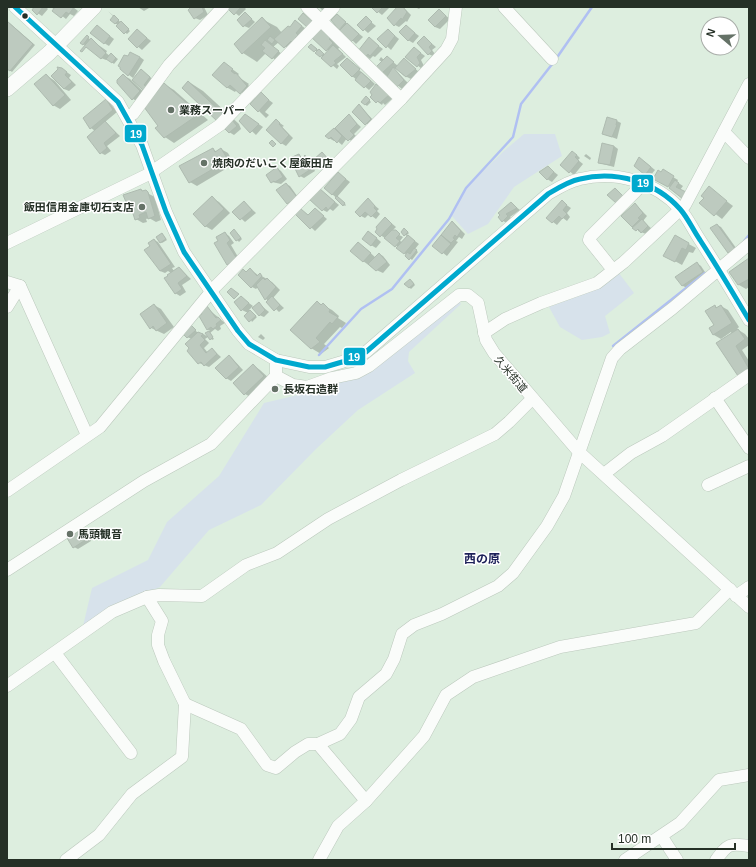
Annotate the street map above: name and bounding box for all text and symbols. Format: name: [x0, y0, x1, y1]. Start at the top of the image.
unlabelled marker: [20, 11, 30, 21]
north arrow: [700, 16, 740, 56]
text: N: [704, 27, 718, 38]
place label: 業務スーパー: [179, 104, 245, 116]
marker: 業務スーパー: [166, 105, 176, 115]
line badge: 19: [124, 124, 147, 143]
text: 19: [130, 128, 142, 140]
place label: 焼肉のだいこく屋飯田店: [212, 157, 333, 169]
marker: 焼肉のだいこく屋飯田店: [199, 158, 209, 168]
line badge: 19: [631, 174, 654, 193]
text: 19: [637, 177, 649, 189]
place label: 飯田信用金庫切石支店: [23, 201, 134, 213]
marker: 飯田信用金庫切石支店: [137, 202, 147, 212]
line badge: 19: [343, 347, 366, 366]
text: 19: [348, 351, 360, 363]
street label: 久米街道: [492, 353, 530, 395]
place label: 長坂石造群: [283, 383, 338, 395]
marker: 長坂石造群: [270, 384, 280, 394]
place label: 馬頭観音: [78, 528, 122, 540]
marker: 馬頭観音: [65, 529, 75, 539]
district label: 西の原: [464, 552, 500, 566]
scale bar: [612, 825, 735, 851]
text: 100 m: [618, 832, 651, 846]

